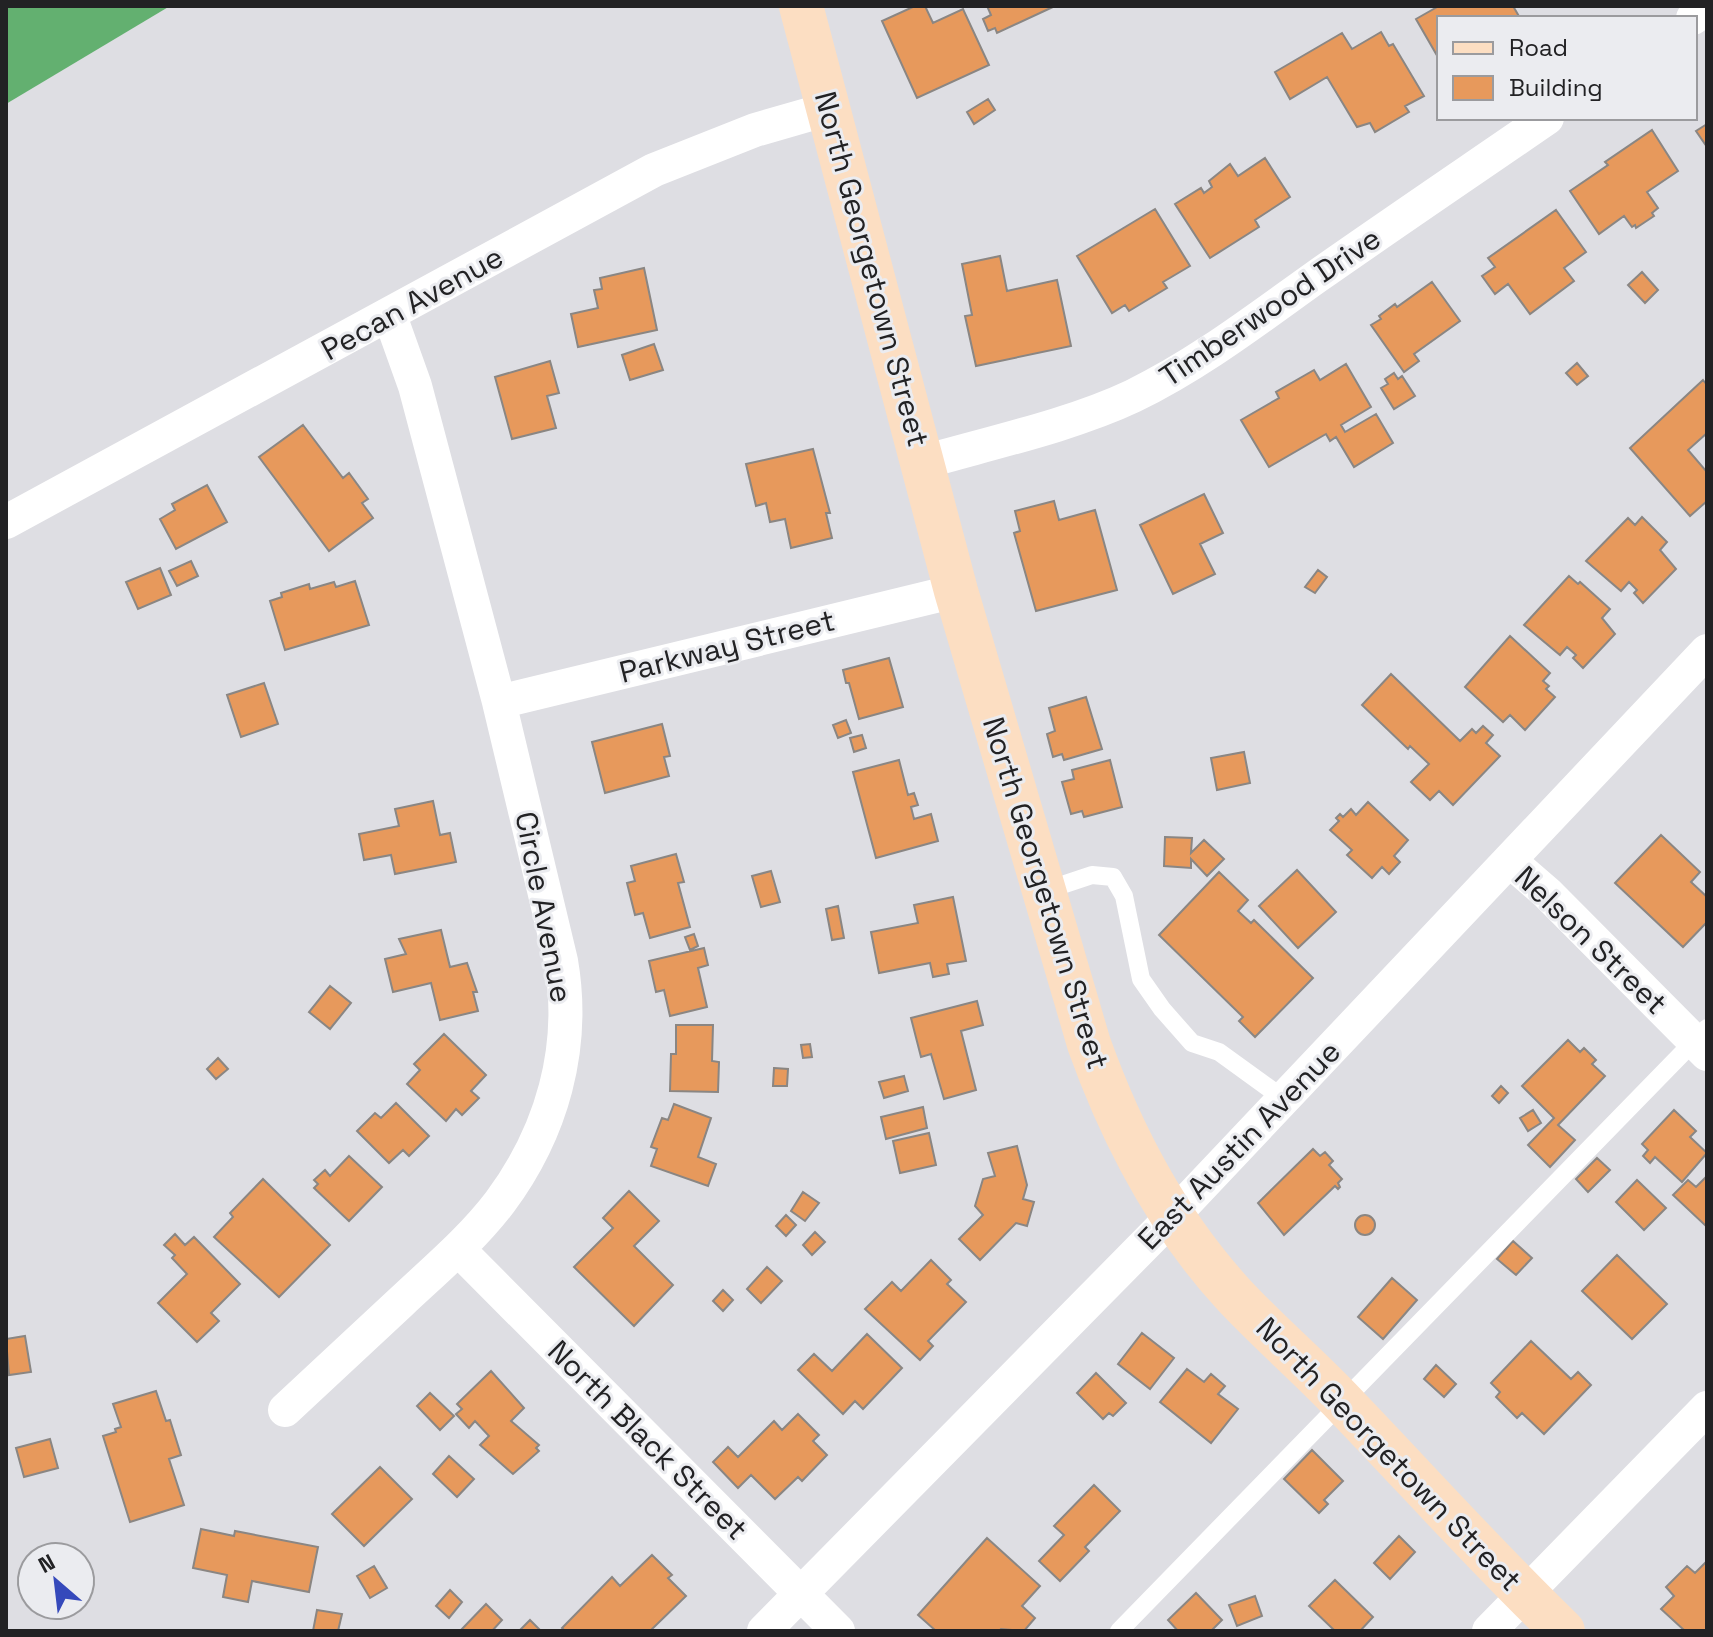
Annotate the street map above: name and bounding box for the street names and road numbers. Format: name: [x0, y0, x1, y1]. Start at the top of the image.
street label: North Georgetown Street: [806, 87, 938, 451]
street label: Timberwood Drive: [1152, 219, 1388, 395]
street label: Pecan Avenue: [314, 237, 510, 369]
street label: Parkway Street: [615, 600, 839, 692]
street label: North Georgetown Street: [974, 712, 1118, 1074]
street label: Circle Avenue: [506, 808, 582, 1006]
street label: Nelson Street: [1507, 857, 1675, 1023]
street label: East Austin Avenue: [1129, 1032, 1349, 1258]
street label: North Georgetown Street: [1248, 1309, 1530, 1599]
street label: North Black Street: [540, 1332, 756, 1548]

